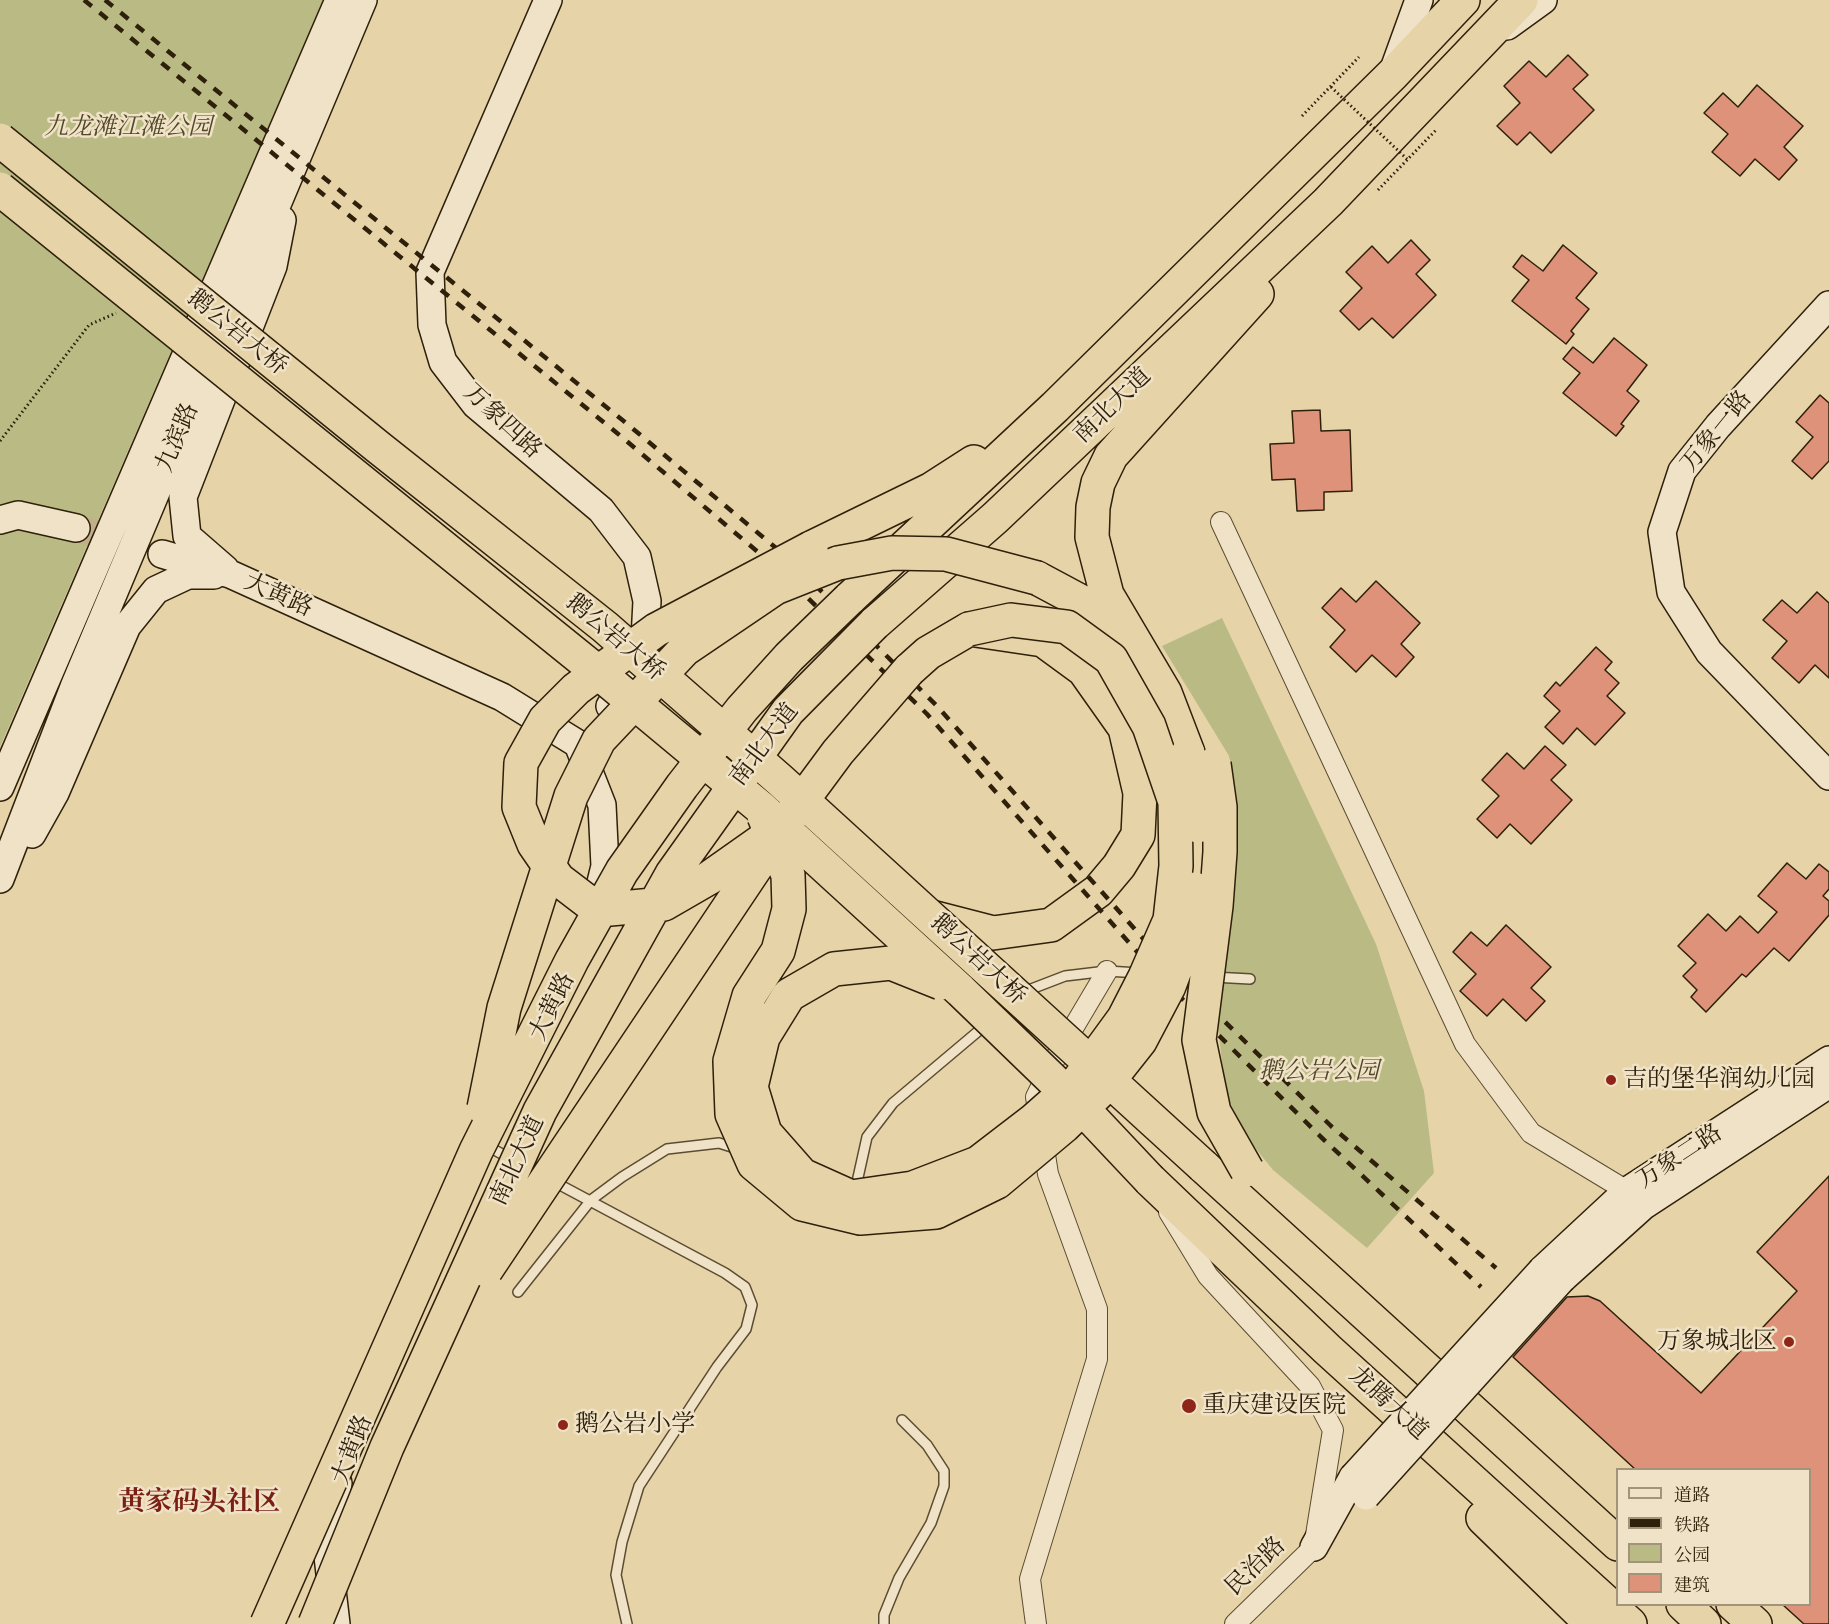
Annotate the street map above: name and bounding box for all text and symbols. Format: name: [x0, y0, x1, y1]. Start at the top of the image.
park label: 九龙滩江滩公园: [44, 114, 212, 142]
street label: 鹅公岩大桥: [181, 284, 293, 382]
street label: 南北大道: [1068, 362, 1158, 450]
street label: 万象四路: [457, 379, 547, 465]
street label: 万象一路: [1676, 386, 1758, 478]
street label: 九滨路: [151, 399, 205, 477]
street label: 大黄路: [239, 568, 317, 624]
street label: 鹅公岩大桥: [560, 588, 670, 688]
street label: 南北大道: [725, 698, 805, 792]
street label: 鹅公岩大桥: [924, 909, 1032, 1011]
street label: 大黄路: [524, 968, 582, 1046]
park label: 鹅公岩公园: [1259, 1058, 1379, 1086]
place label: 吉的堡华润幼儿园: [1623, 1066, 1815, 1094]
marker: 吉的堡华润幼儿园: [1604, 1073, 1618, 1087]
street label: 南北大道: [485, 1111, 551, 1211]
street label: 万象二路: [1632, 1119, 1728, 1195]
place label: 万象城北区: [1657, 1328, 1777, 1356]
marker: 万象城北区: [1782, 1335, 1796, 1349]
street label: 龙腾大道: [1343, 1361, 1433, 1447]
place label: 重庆建设医院: [1202, 1392, 1346, 1420]
marker: 重庆建设医院: [1180, 1397, 1198, 1415]
street label: 大黄路: [327, 1411, 379, 1489]
place label: 鹅公岩小学: [575, 1411, 695, 1439]
marker: 鹅公岩小学: [556, 1418, 570, 1432]
legend: [1616, 1468, 1811, 1606]
text: 道路: [1674, 1484, 1710, 1506]
district label: 黄家码头社区: [118, 1487, 280, 1519]
text: 铁路: [1674, 1514, 1710, 1536]
street label: 民治路: [1220, 1532, 1292, 1602]
text: 公园: [1674, 1544, 1710, 1566]
text: 建筑: [1674, 1574, 1710, 1596]

